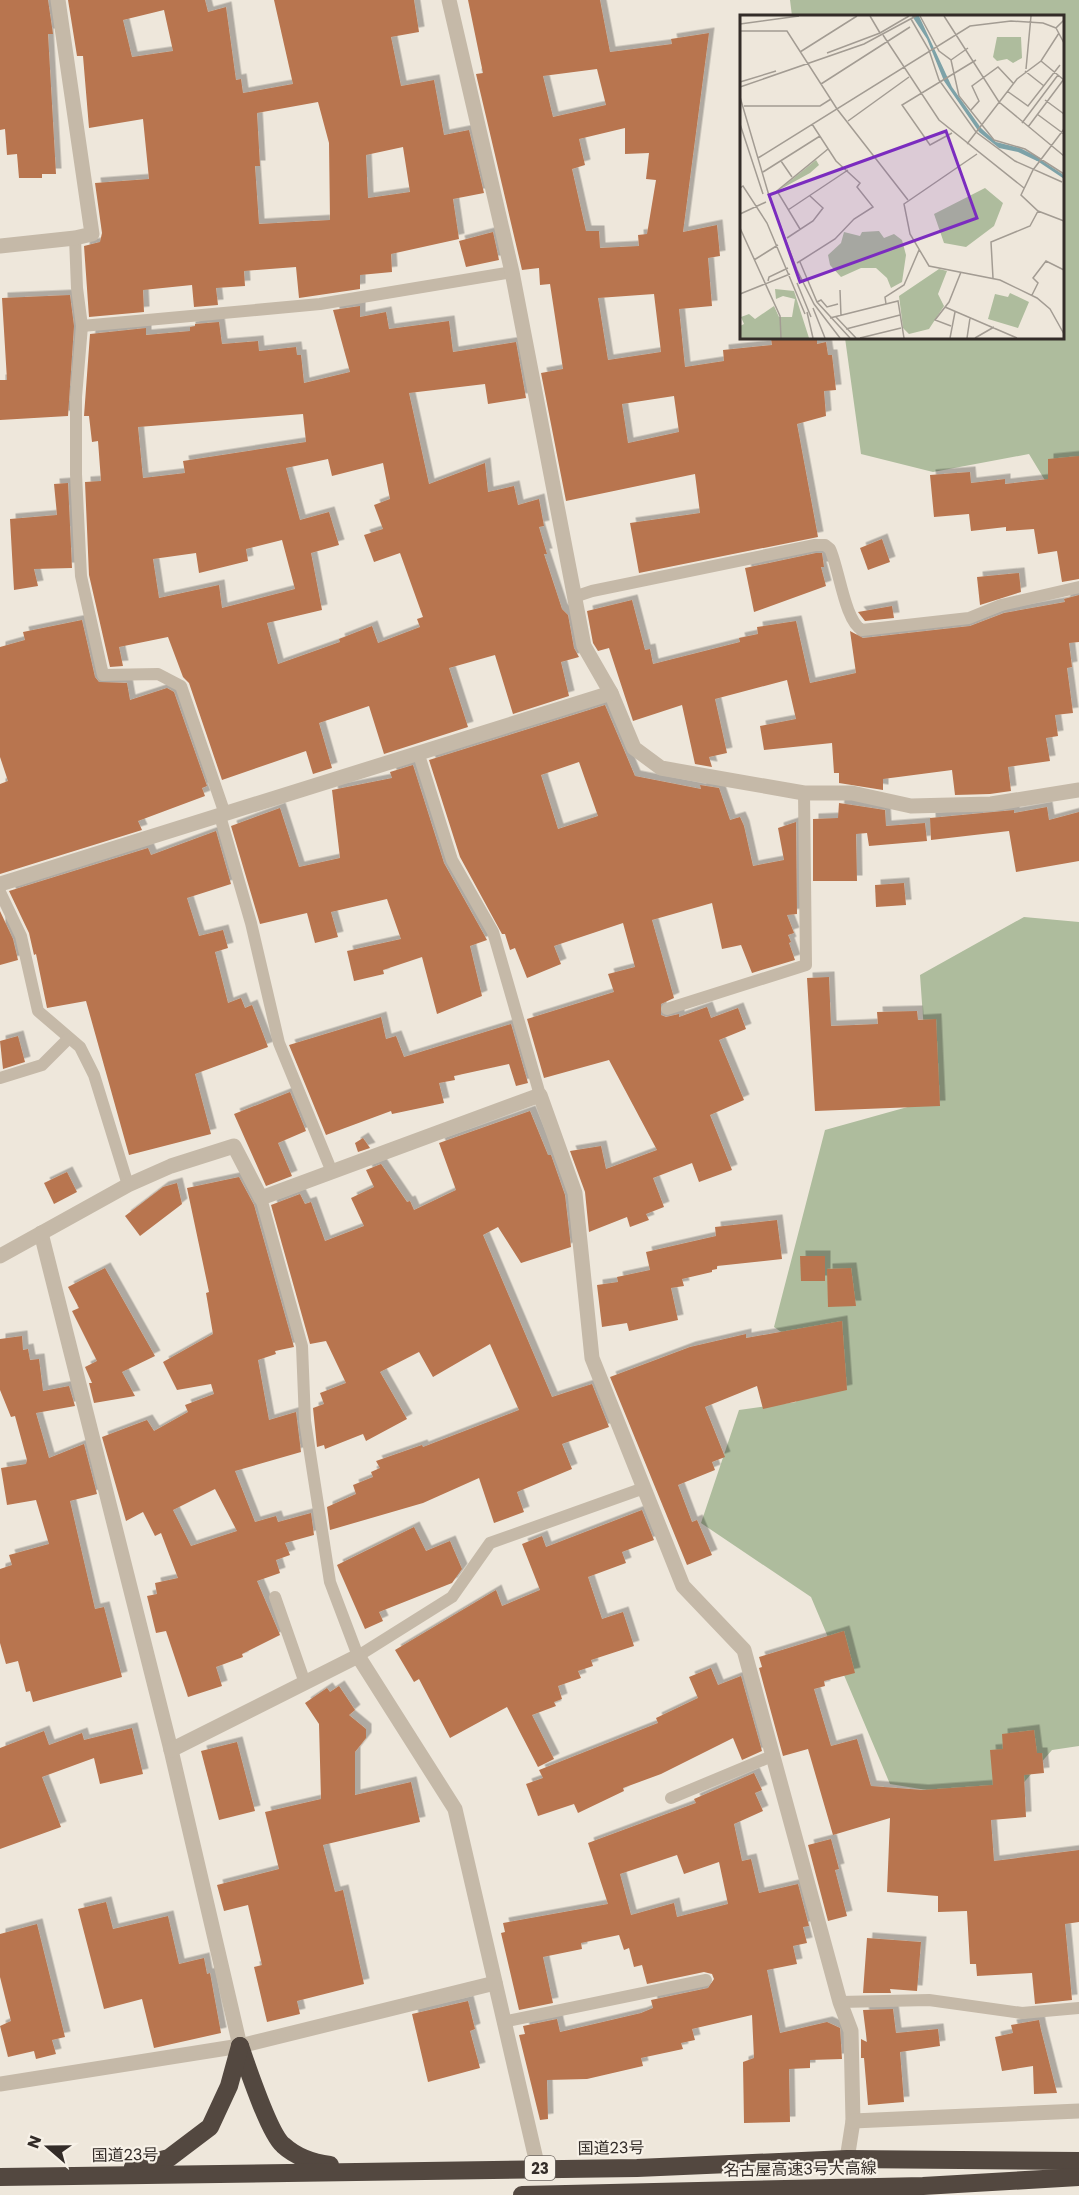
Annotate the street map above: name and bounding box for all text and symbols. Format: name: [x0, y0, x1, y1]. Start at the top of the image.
inset map: [740, 15, 1064, 339]
north arrow: [18, 2117, 78, 2177]
text: N: [22, 2132, 47, 2152]
street label: 国道23号: [577, 2136, 645, 2160]
street label: 国道23号: [91, 2143, 159, 2167]
road number: 23: [525, 2156, 555, 2180]
street label: 名古屋高速3号大高線: [723, 2156, 877, 2182]

